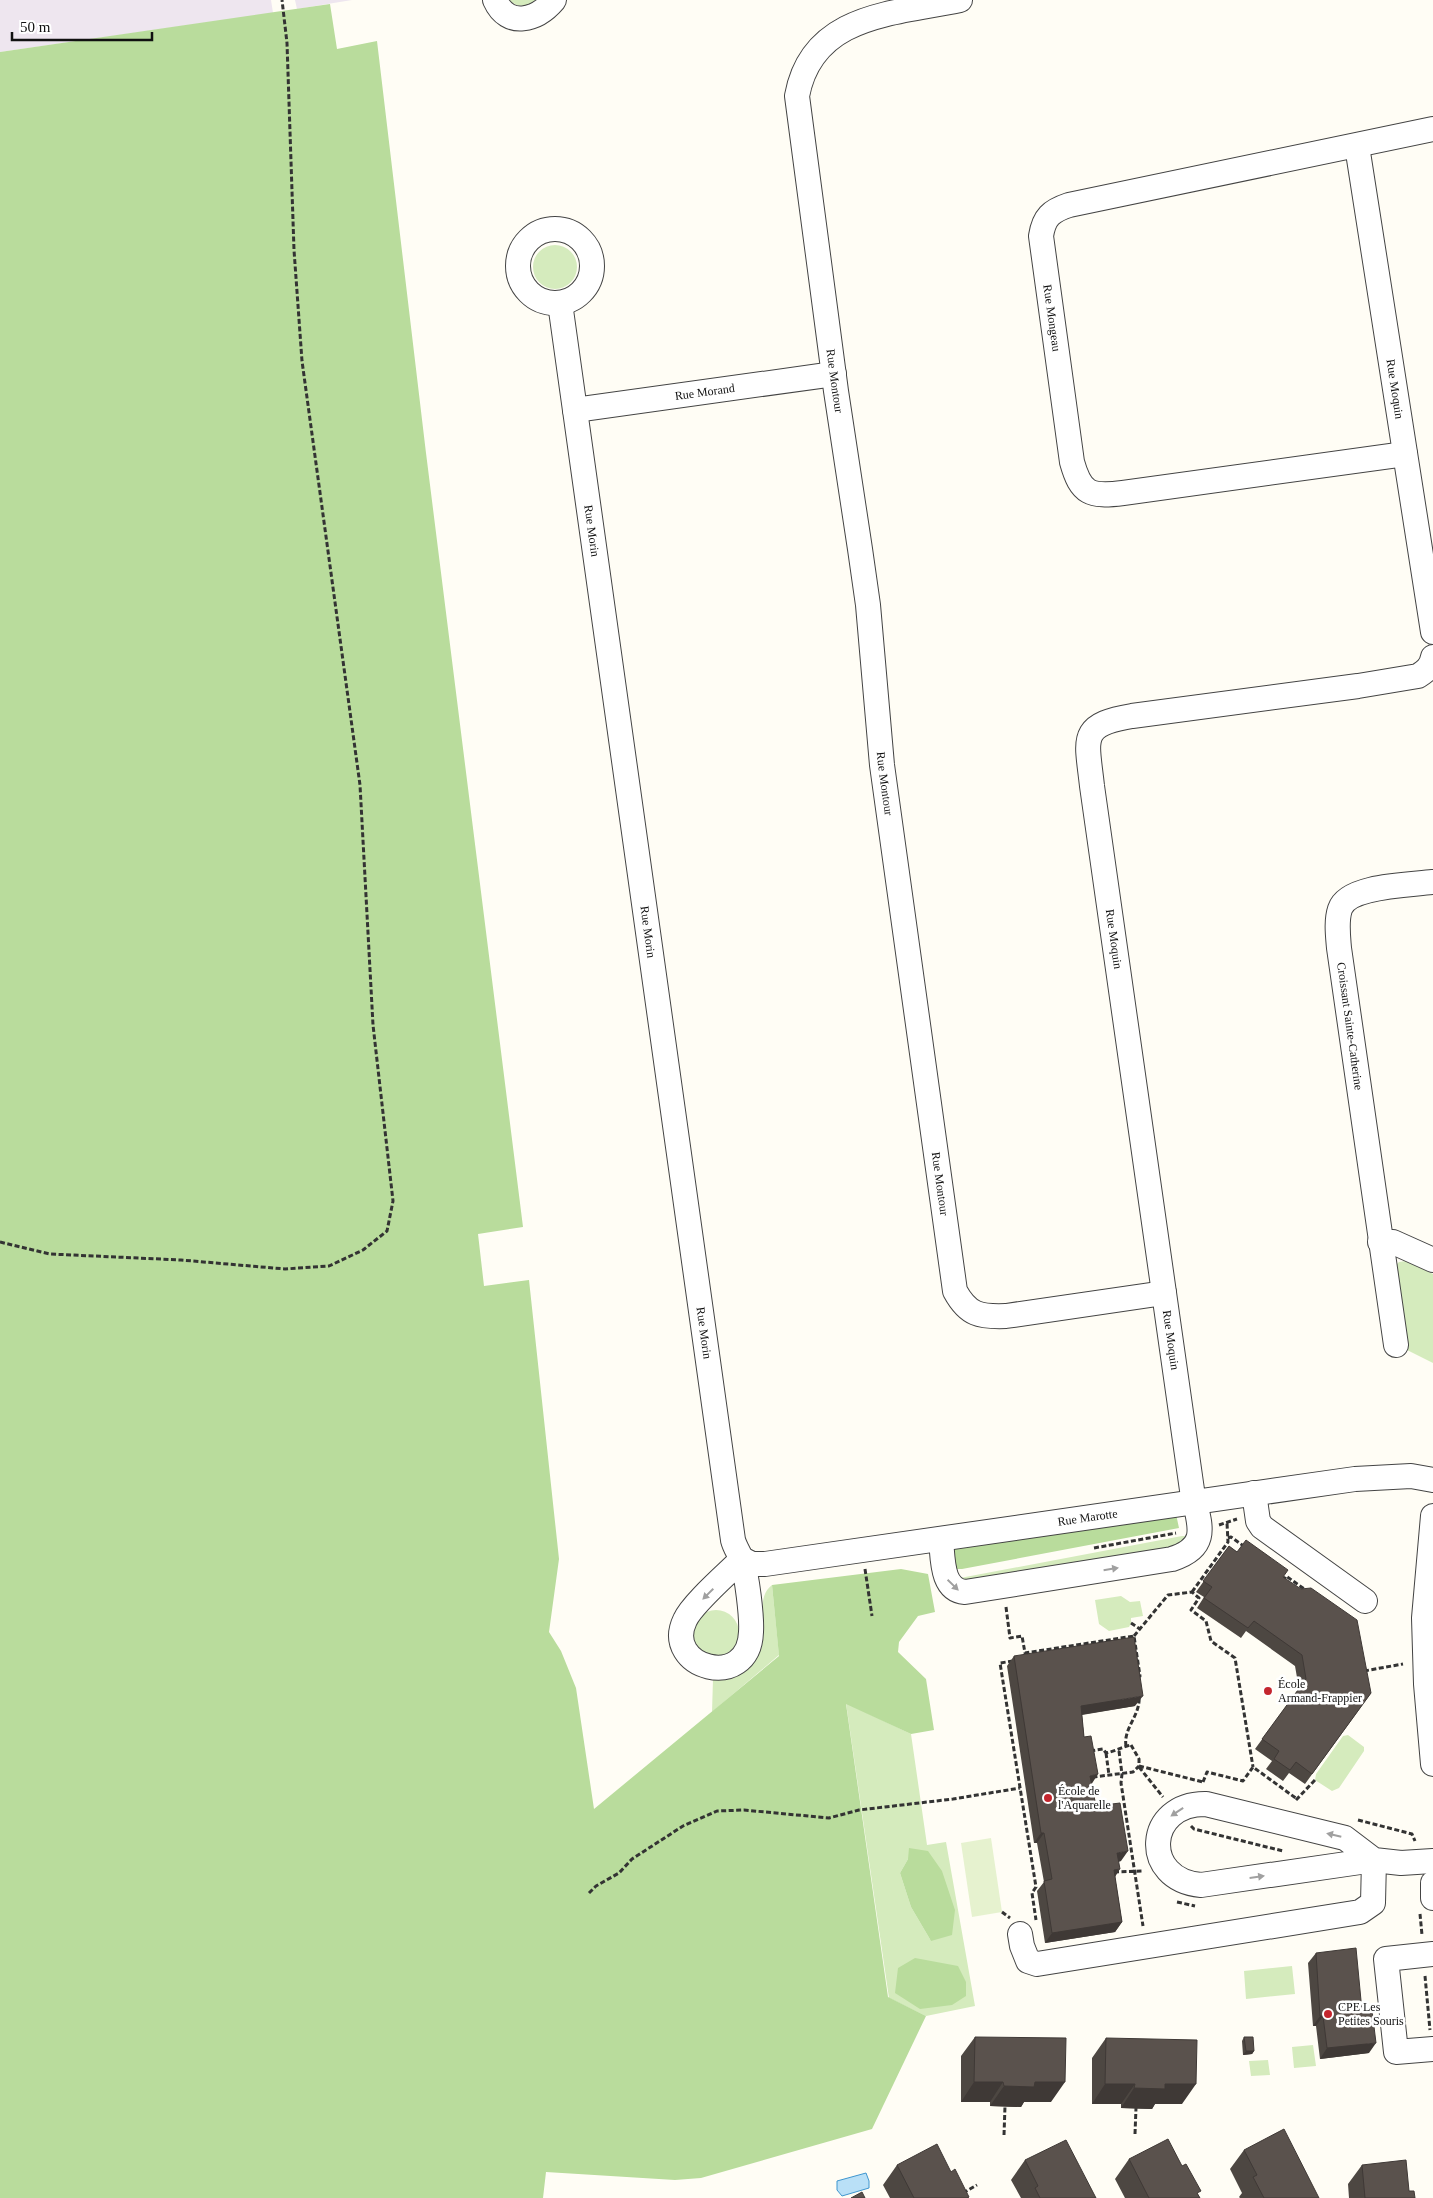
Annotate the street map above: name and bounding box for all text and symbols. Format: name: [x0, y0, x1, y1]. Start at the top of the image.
scale bar: [12, 10, 152, 42]
text: 50 m: [20, 19, 51, 35]
street label: Rue Mongeau: [1040, 284, 1064, 352]
street label: Rue Montour: [824, 348, 846, 414]
street label: Rue Moquin: [1383, 358, 1407, 420]
street label: Rue Morand: [674, 381, 736, 403]
street label: Rue Morin: [581, 504, 602, 558]
street label: Rue Montour: [874, 751, 896, 816]
street label: Rue Morin: [637, 905, 659, 959]
street label: Rue Moquin: [1103, 908, 1125, 970]
street label: Croissant Sainte-Catherine: [1334, 961, 1366, 1091]
street label: Rue Montour: [929, 1151, 951, 1217]
street label: Rue Morin: [693, 1306, 715, 1360]
street label: Rue Moquin: [1160, 1309, 1182, 1371]
street label: Rue Marotte: [1057, 1506, 1118, 1529]
one-way arrow: [1103, 1565, 1119, 1573]
one-way arrow: [947, 1579, 959, 1591]
one-way arrow: [702, 1588, 714, 1600]
place label: École Armand-Frappier: [1278, 1677, 1362, 1705]
marker: École Armand-Frappier: [1262, 1685, 1274, 1697]
place label: École de l'Aquarelle: [1058, 1784, 1111, 1812]
marker: École de l'Aquarelle: [1042, 1792, 1054, 1804]
one-way arrow: [1170, 1807, 1183, 1816]
one-way arrow: [1326, 1831, 1341, 1839]
one-way arrow: [1249, 1873, 1265, 1881]
place label: CPE Les Petites Souris: [1338, 2000, 1404, 2028]
marker: CPE Les Petites Souris: [1322, 2008, 1334, 2020]

